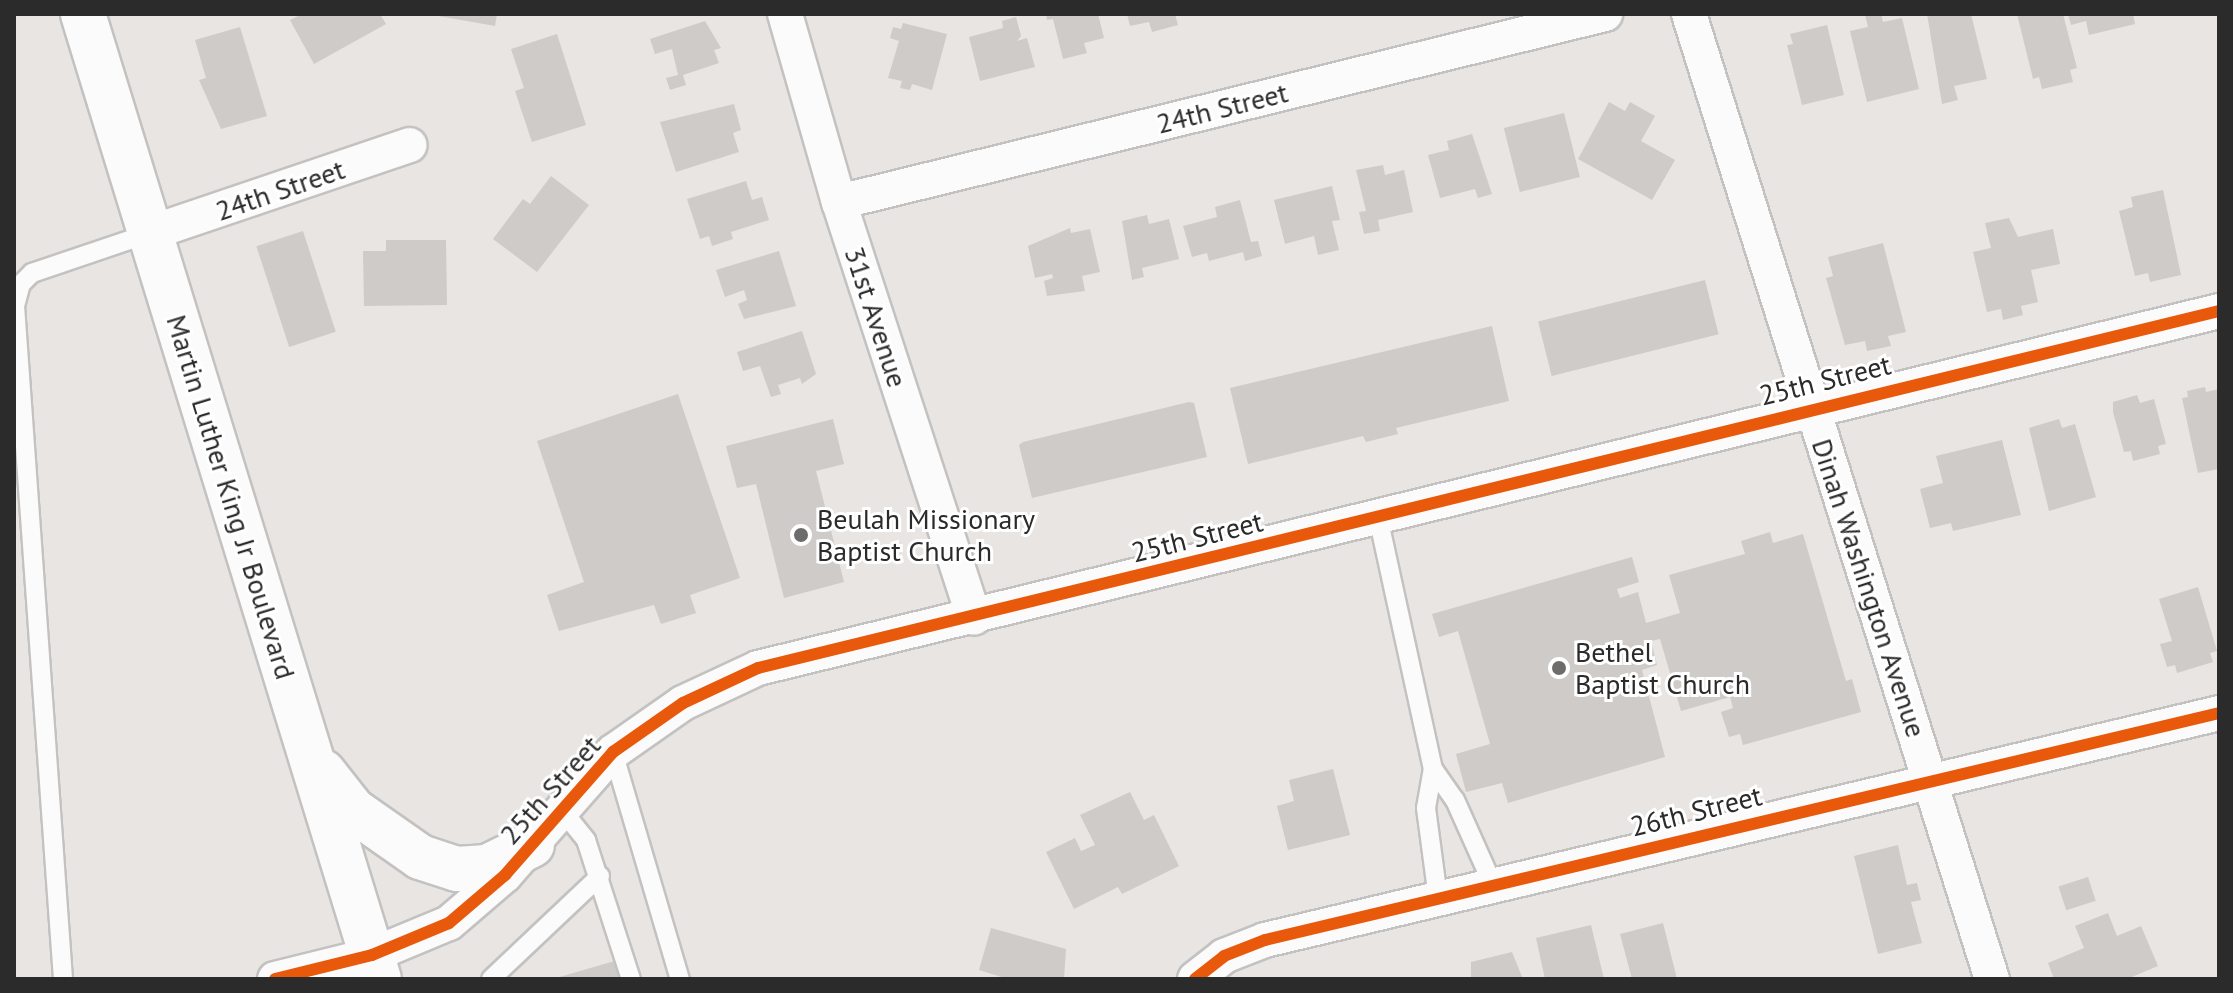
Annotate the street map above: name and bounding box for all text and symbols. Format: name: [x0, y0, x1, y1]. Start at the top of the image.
street label: 24th Street: [1153, 75, 1291, 141]
street label: 24th Street: [211, 152, 349, 228]
street label: 31st Avenue: [837, 242, 915, 392]
street label: Martin Luther King Jr Boulevard: [160, 311, 302, 683]
street label: 25th Street: [1756, 347, 1894, 413]
street label: Dinah Washington Avenue: [1805, 434, 1933, 742]
place label: Beulah Missionary Baptist Church: [817, 502, 1035, 568]
street label: 25th Street: [1128, 504, 1266, 570]
marker: Beulah Missionary Baptist Church: [792, 526, 810, 544]
place label: Bethel Baptist Church: [1575, 635, 1750, 701]
marker: Bethel Baptist Church: [1550, 659, 1568, 677]
street label: 25th Street: [493, 729, 607, 851]
street label: 26th Street: [1627, 778, 1765, 844]

